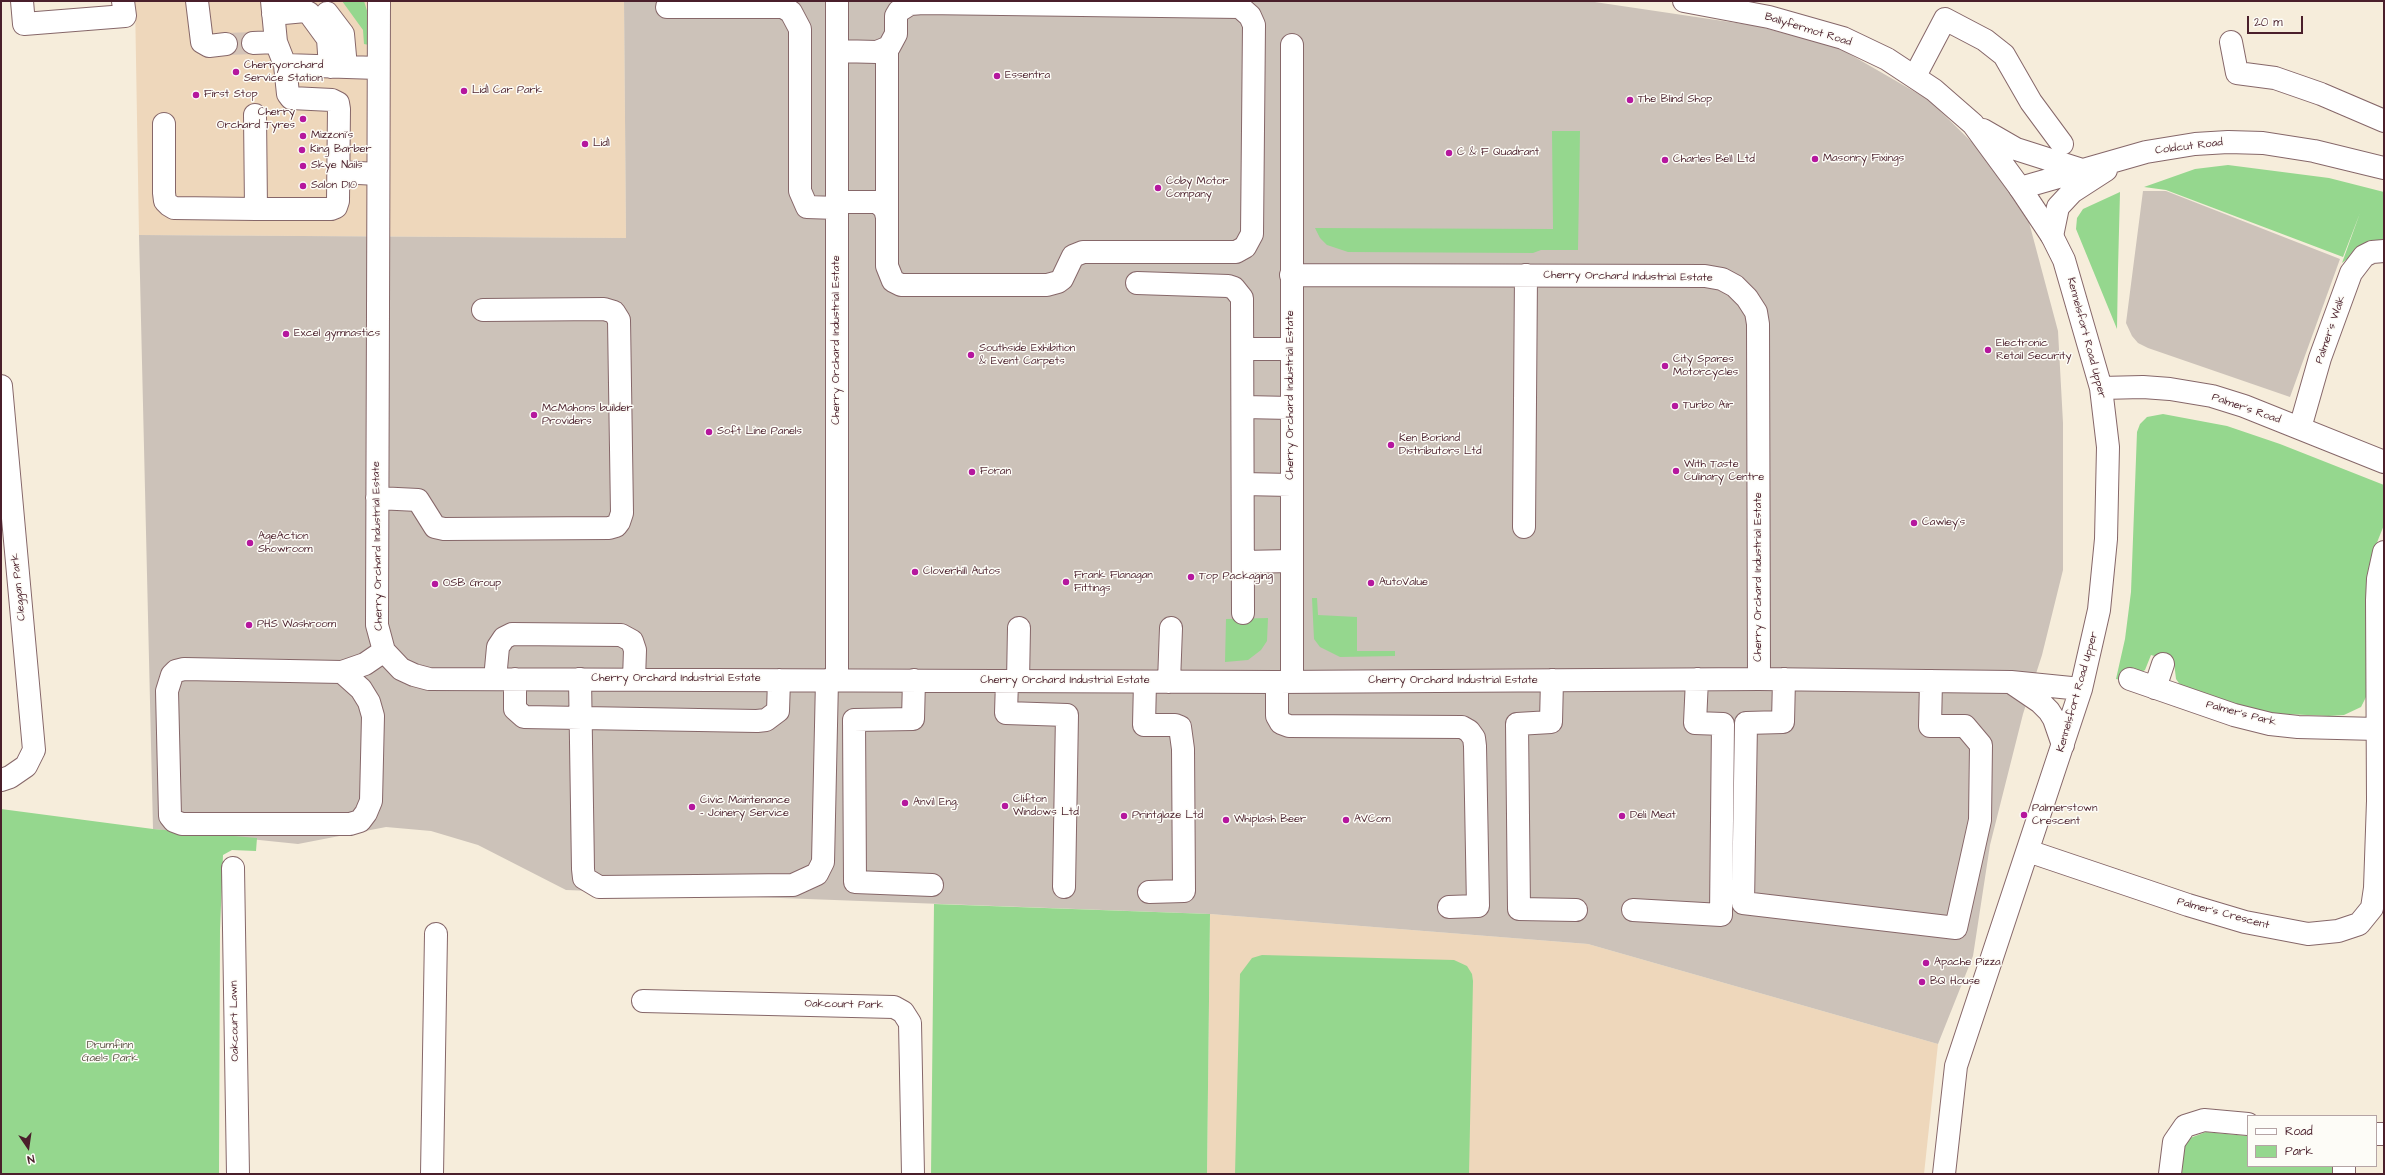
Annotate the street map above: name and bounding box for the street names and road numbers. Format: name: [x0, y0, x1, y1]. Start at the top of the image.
street label: Ballyfermot Road: [1763, 10, 1853, 50]
street label: Coldcut Road: [2154, 136, 2224, 158]
street label: Cherry Orchard Industrial Estate: [830, 255, 844, 425]
street label: Cherry Orchard Industrial Estate: [1543, 269, 1713, 285]
street label: Kennelsfort Road Upper: [2064, 276, 2108, 400]
street label: Palmer's Walk: [2313, 294, 2349, 366]
street label: Cherry Orchard Industrial Estate: [1284, 310, 1298, 480]
street label: Palmer's Road: [2210, 391, 2282, 427]
street label: Cherry Orchard Industrial Estate: [370, 461, 386, 631]
street label: Cherry Orchard Industrial Estate: [1752, 492, 1766, 662]
street label: Cleggan Park: [9, 553, 29, 621]
street label: Kennelsfort Road Upper: [2054, 630, 2102, 754]
street label: Cherry Orchard Industrial Estate: [591, 672, 761, 686]
street label: Cherry Orchard Industrial Estate: [980, 674, 1150, 688]
street label: Cherry Orchard Industrial Estate: [1368, 674, 1538, 688]
street label: Palmer's Park: [2204, 698, 2278, 730]
street label: Palmer's Crescent: [2175, 895, 2271, 933]
street label: Oakcourt Lawn: [228, 980, 242, 1062]
street label: Oakcourt Park: [804, 998, 884, 1012]

